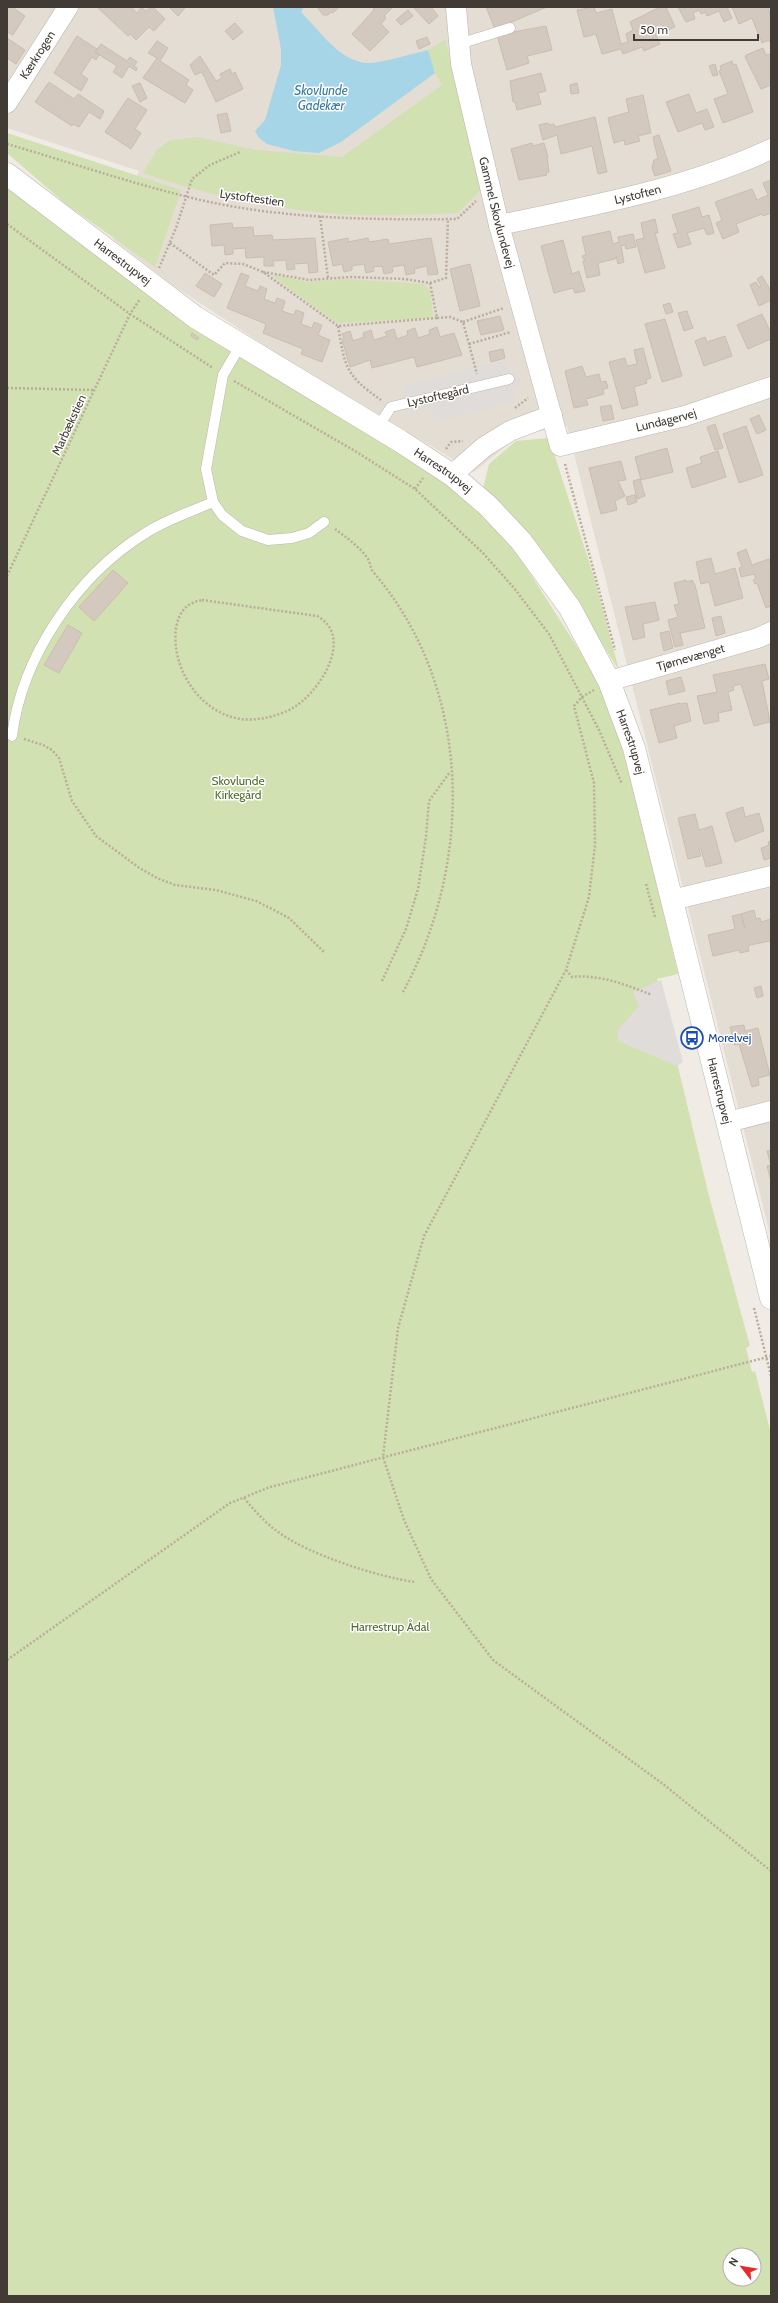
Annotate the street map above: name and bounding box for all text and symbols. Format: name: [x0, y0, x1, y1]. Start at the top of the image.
scale bar: [634, 16, 758, 42]
text: 50 m: [640, 22, 668, 37]
street label: Kærkrogen: [16, 27, 58, 82]
water label: Skovlunde Gadekær: [294, 82, 348, 113]
street label: Gammel Skovlundevej: [476, 155, 519, 270]
street label: Lystoften: [613, 181, 663, 207]
street label: Lystoftestien: [219, 186, 286, 210]
street label: Harrestrupvej: [91, 235, 154, 288]
street label: Lystoftegård: [406, 381, 470, 410]
street label: Marbækstien: [48, 392, 89, 457]
street label: Lundagervej: [634, 405, 698, 435]
street label: Harrestrupvej: [411, 444, 475, 496]
street label: Tjørnevænget: [655, 640, 726, 674]
street label: Harrestrupvej: [613, 707, 648, 776]
park label: Skovlunde Kirkegård: [211, 773, 265, 802]
bus stop icon: Morelvej: [679, 1025, 705, 1051]
place label: Morelvej: [708, 1030, 751, 1045]
street label: Harrestrupvej: [704, 1056, 735, 1125]
park label: Harrestrup Ådal: [351, 1619, 429, 1634]
north arrow: [722, 2247, 762, 2287]
text: N: [725, 2255, 741, 2269]

